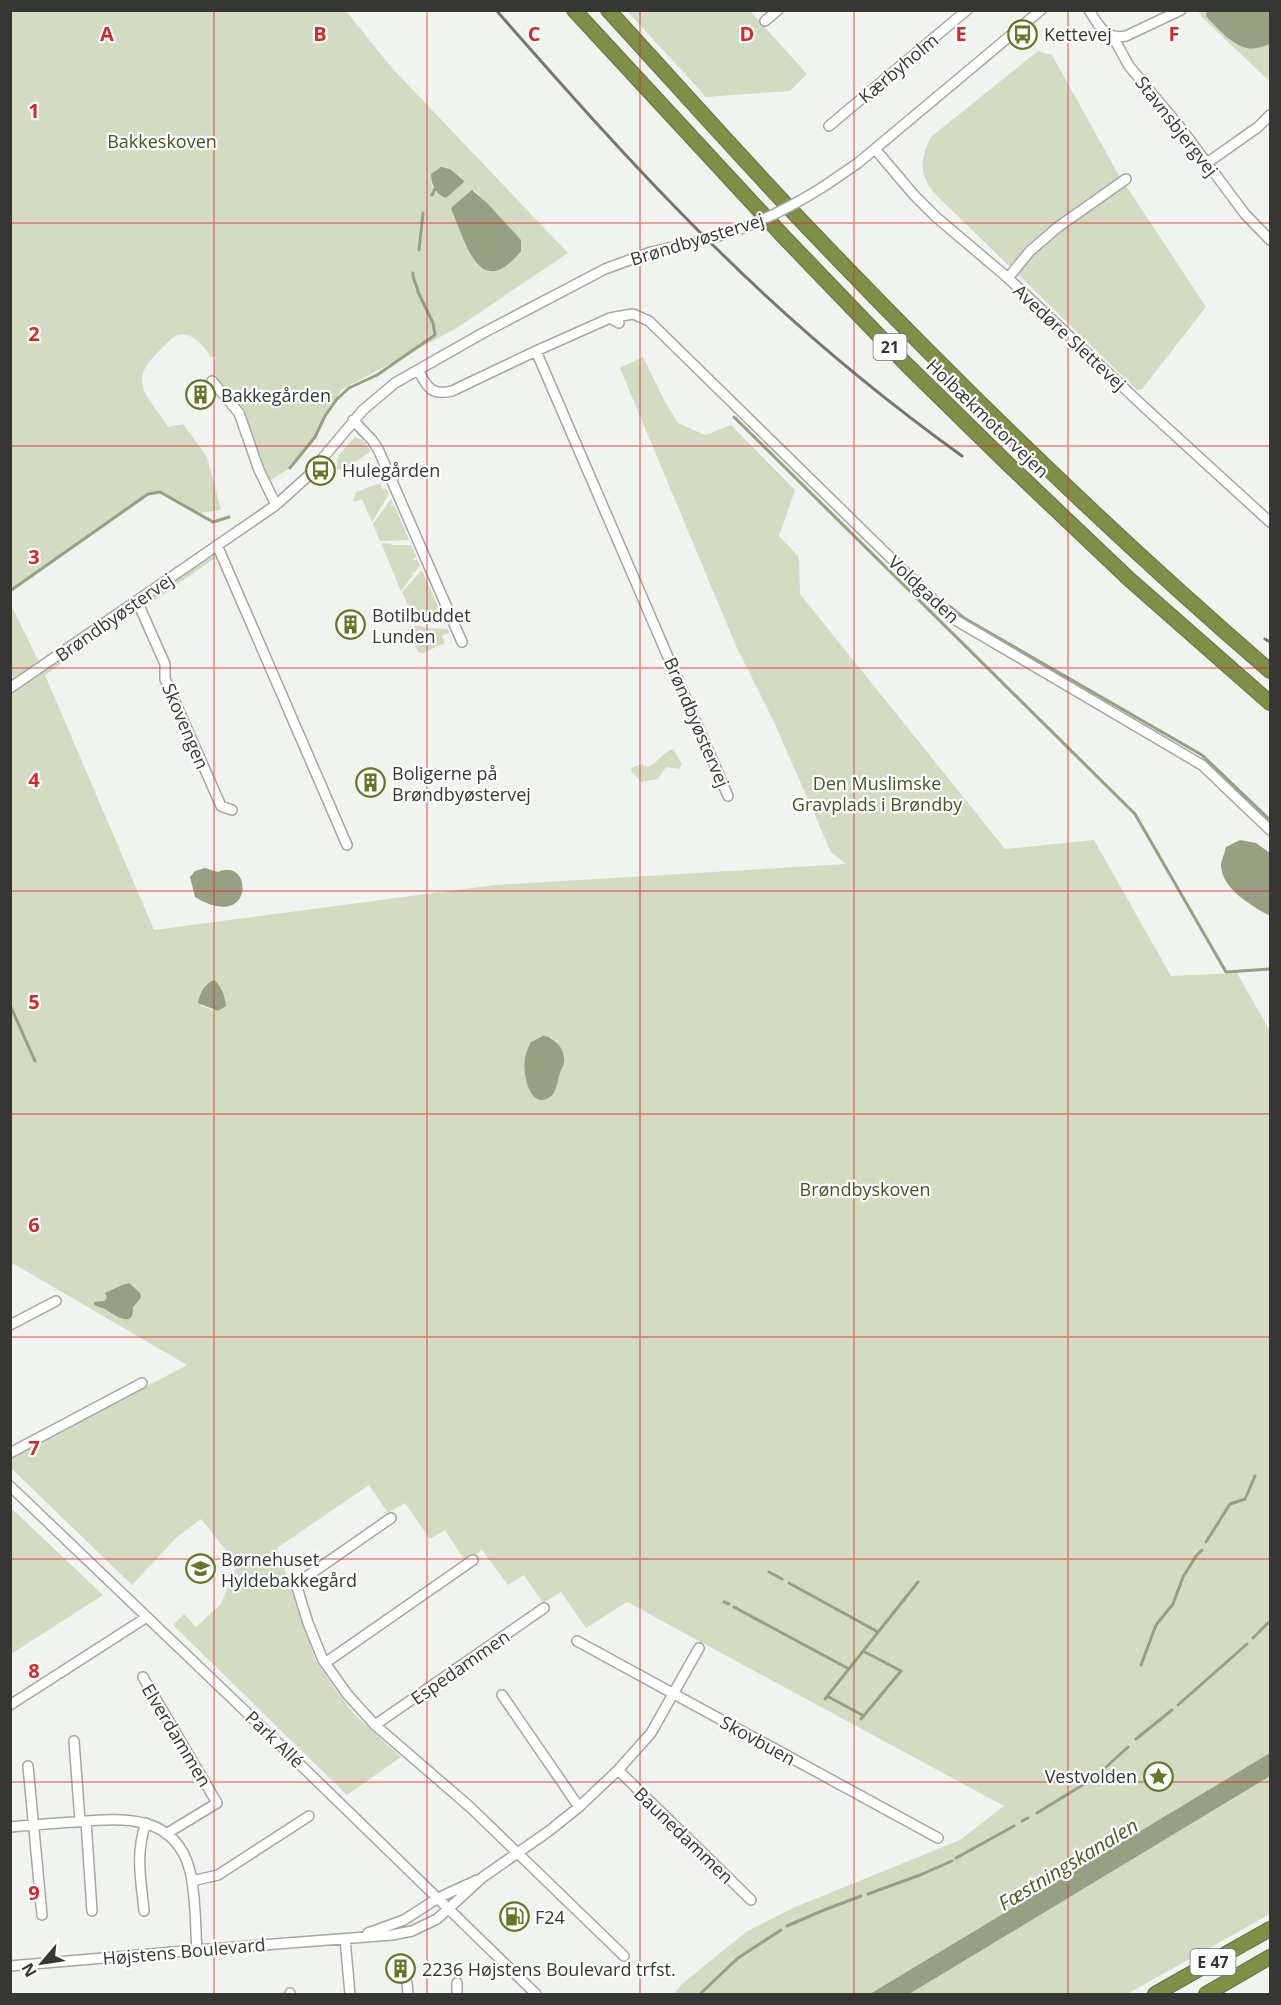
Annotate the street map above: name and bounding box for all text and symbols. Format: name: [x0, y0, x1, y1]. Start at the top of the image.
bus stop icon: Kettevej: [1007, 18, 1039, 50]
text: A: [100, 20, 114, 47]
text: B: [313, 20, 327, 47]
text: C: [528, 20, 541, 47]
text: D: [740, 20, 754, 47]
text: E: [955, 20, 967, 47]
text: F: [1169, 20, 1179, 47]
place label: Kettevej: [1044, 22, 1112, 46]
street label: Kærbyholm: [853, 28, 943, 108]
street label: Stavnsbjergvej: [1130, 71, 1224, 181]
text: 1: [28, 97, 40, 124]
park label: Bakkeskoven: [107, 129, 217, 153]
street label: Brøndbyøstervej: [627, 207, 767, 271]
street label: Avedøre Slettevej: [1009, 279, 1131, 395]
text: 2: [28, 320, 40, 347]
road number: 21: [874, 334, 906, 360]
street label: Holbækmotorvejen: [922, 353, 1054, 483]
building icon: Bakkegården: [184, 379, 216, 411]
place label: Bakkegården: [221, 383, 331, 407]
bus stop icon: Hulegården: [305, 454, 337, 486]
place label: Hulegården: [342, 458, 440, 482]
text: 3: [28, 543, 40, 570]
street label: Voldgaden: [883, 550, 965, 628]
street label: Brøndbyøstervej: [50, 567, 178, 667]
place label: Botilbuddet Lunden: [372, 603, 471, 648]
building icon: Botilbuddet Lunden: [335, 609, 367, 641]
street label: Brøndbyøstervej: [659, 653, 735, 791]
street label: Skovengen: [157, 679, 215, 773]
place label: Boligerne på Brøndbyøstervej: [392, 761, 531, 806]
text: 4: [28, 766, 40, 793]
building icon: Boligerne på Brøndbyøstervej: [355, 767, 387, 799]
park label: Den Muslimske Gravplads i Brøndby: [792, 771, 963, 816]
text: 5: [28, 988, 40, 1015]
park label: Brøndbyskoven: [800, 1177, 930, 1201]
text: 6: [28, 1211, 40, 1238]
text: 7: [28, 1434, 40, 1461]
place label: Børnehuset Hyldebakkegård: [221, 1547, 357, 1592]
school or university icon: Børnehuset Hyldebakkegård: [184, 1553, 216, 1585]
street label: Espedammen: [406, 1624, 514, 1710]
text: 8: [28, 1657, 40, 1684]
street label: Elverdammen: [137, 1679, 217, 1791]
street label: Park Allé: [240, 1705, 310, 1773]
street label: Skovbuen: [716, 1710, 800, 1770]
place icon: Vestvolden: [1142, 1760, 1174, 1792]
place label: Vestvolden: [1045, 1764, 1137, 1788]
street label: Baunedammen: [629, 1781, 739, 1889]
water label: Fæstningskanalen: [993, 1812, 1143, 1916]
text: 9: [28, 1879, 40, 1906]
fuel station icon: F24: [498, 1901, 530, 1933]
place label: F24: [535, 1905, 565, 1929]
street label: Højstens Boulevard: [101, 1932, 267, 1970]
north arrow: [12, 1933, 72, 1993]
road number: E 47: [1190, 1949, 1236, 1975]
building icon: 2236 Højstens Boulevard trfst.: [385, 1953, 417, 1985]
place label: 2236 Højstens Boulevard trfst.: [422, 1957, 676, 1981]
text: N: [16, 1959, 42, 1981]

